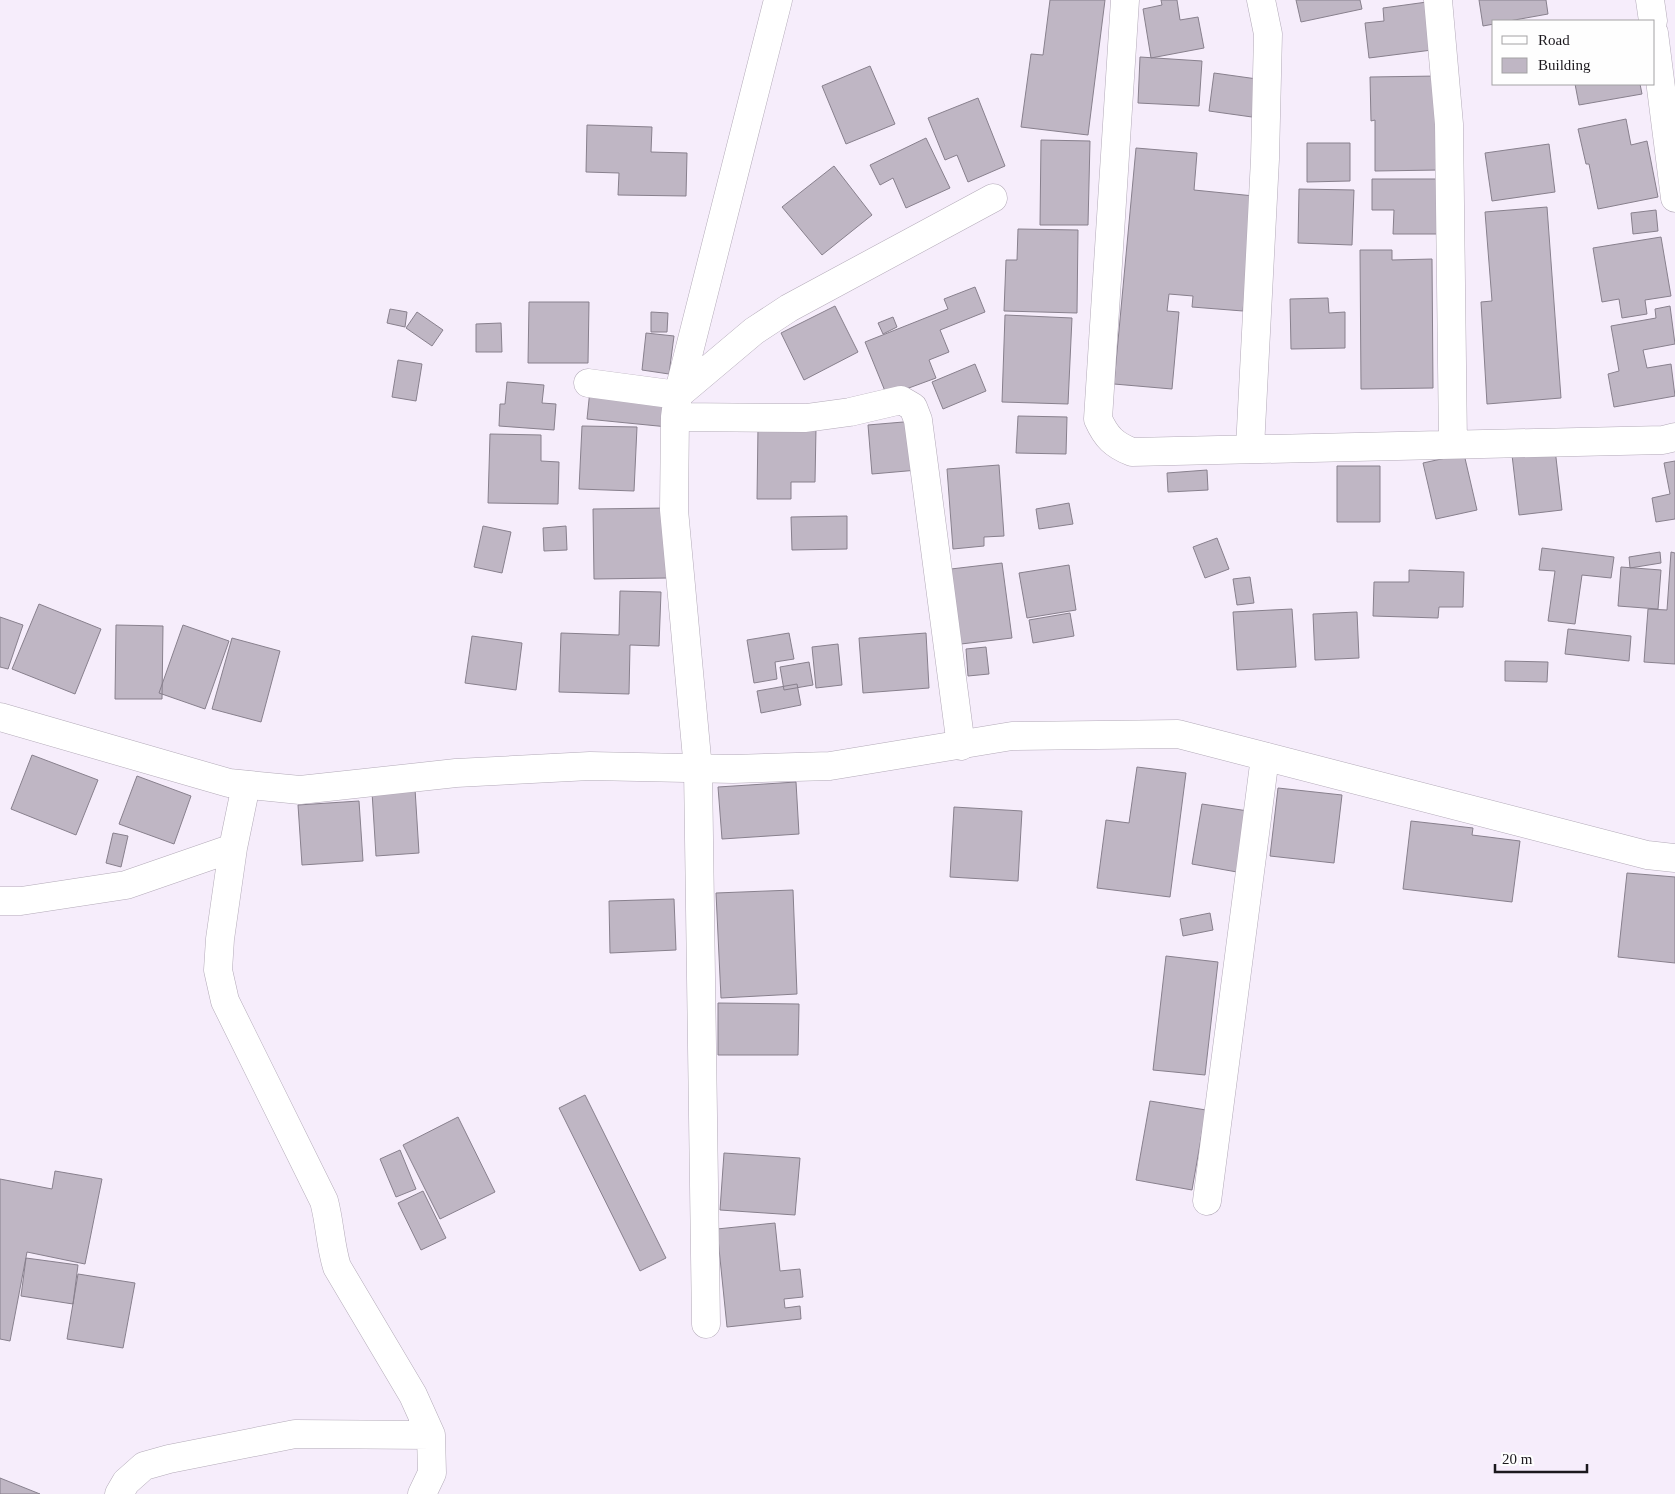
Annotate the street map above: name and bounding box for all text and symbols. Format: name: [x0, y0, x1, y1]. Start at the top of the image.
legend: [1492, 20, 1655, 85]
text: Road: [1538, 32, 1570, 48]
text: Building: [1538, 57, 1591, 73]
scale bar: [1495, 1442, 1588, 1474]
text: 20 m: [1502, 1451, 1533, 1467]

